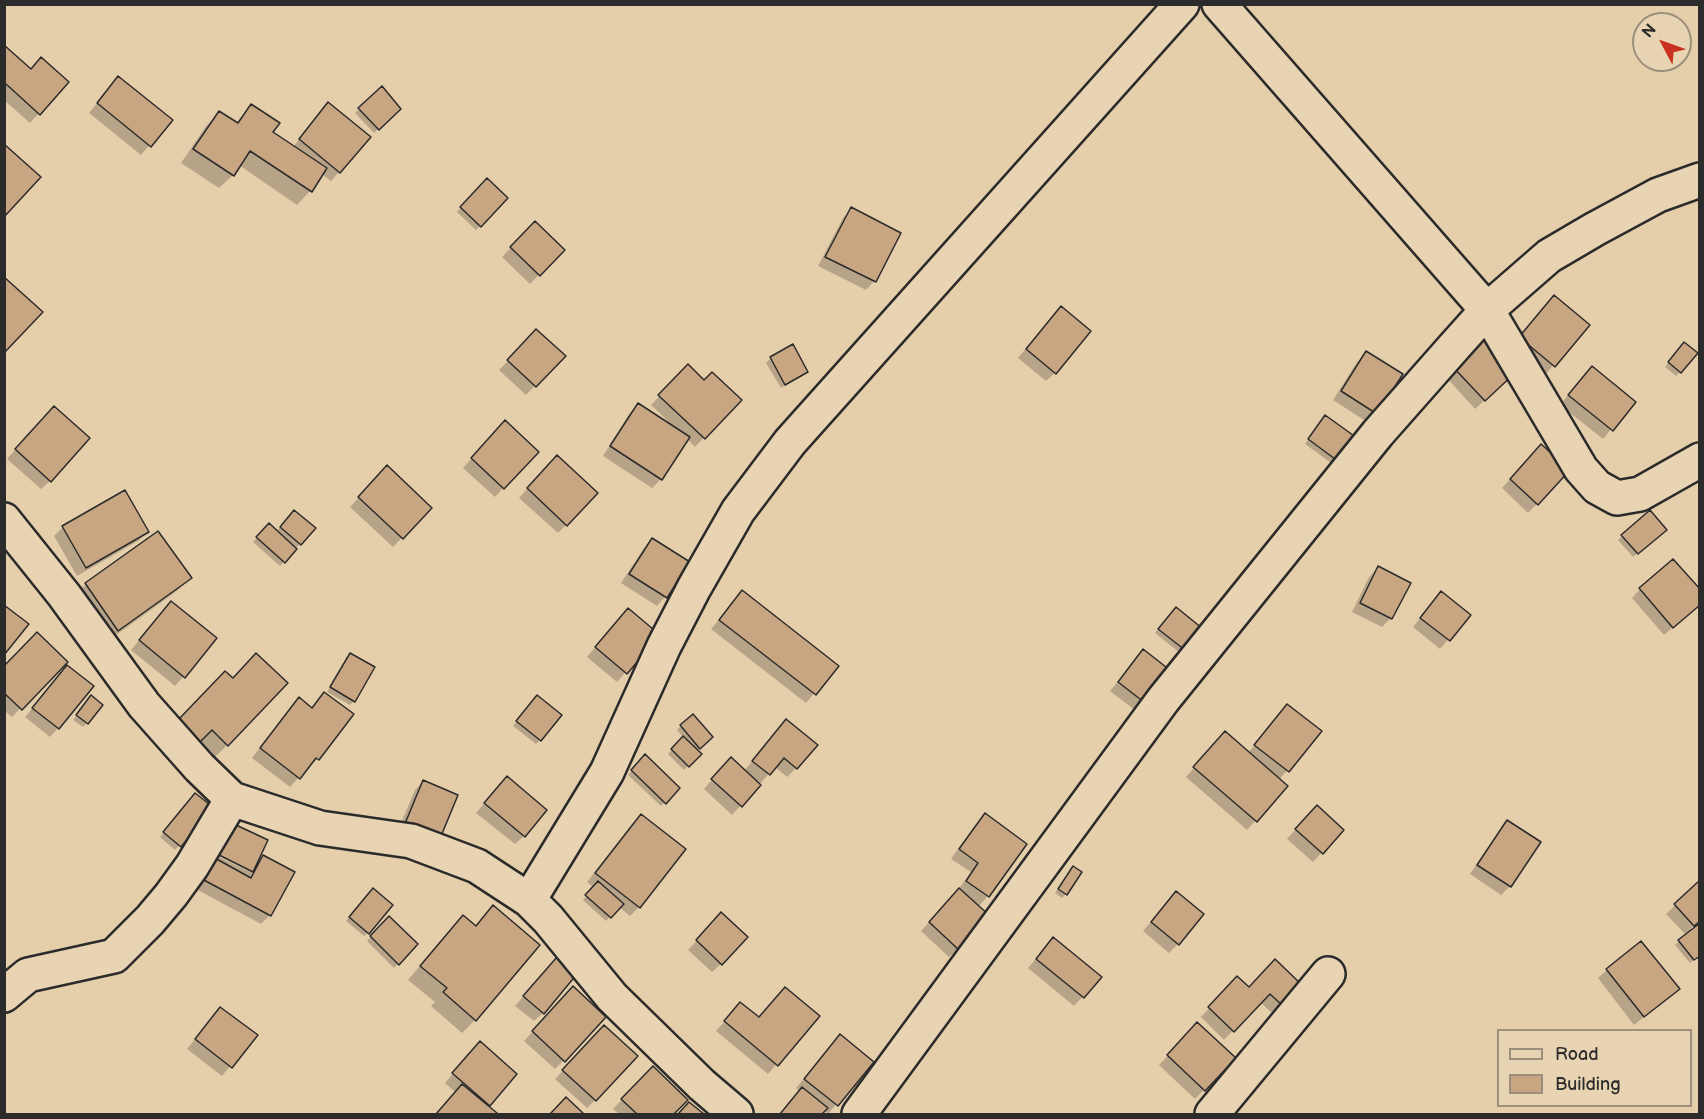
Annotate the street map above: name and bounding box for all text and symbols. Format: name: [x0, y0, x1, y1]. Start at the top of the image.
north arrow: [1632, 12, 1692, 72]
text: N: [1638, 20, 1661, 42]
legend: [1497, 1029, 1692, 1107]
text: Road: [1555, 1044, 1599, 1065]
text: Building: [1555, 1074, 1621, 1095]

